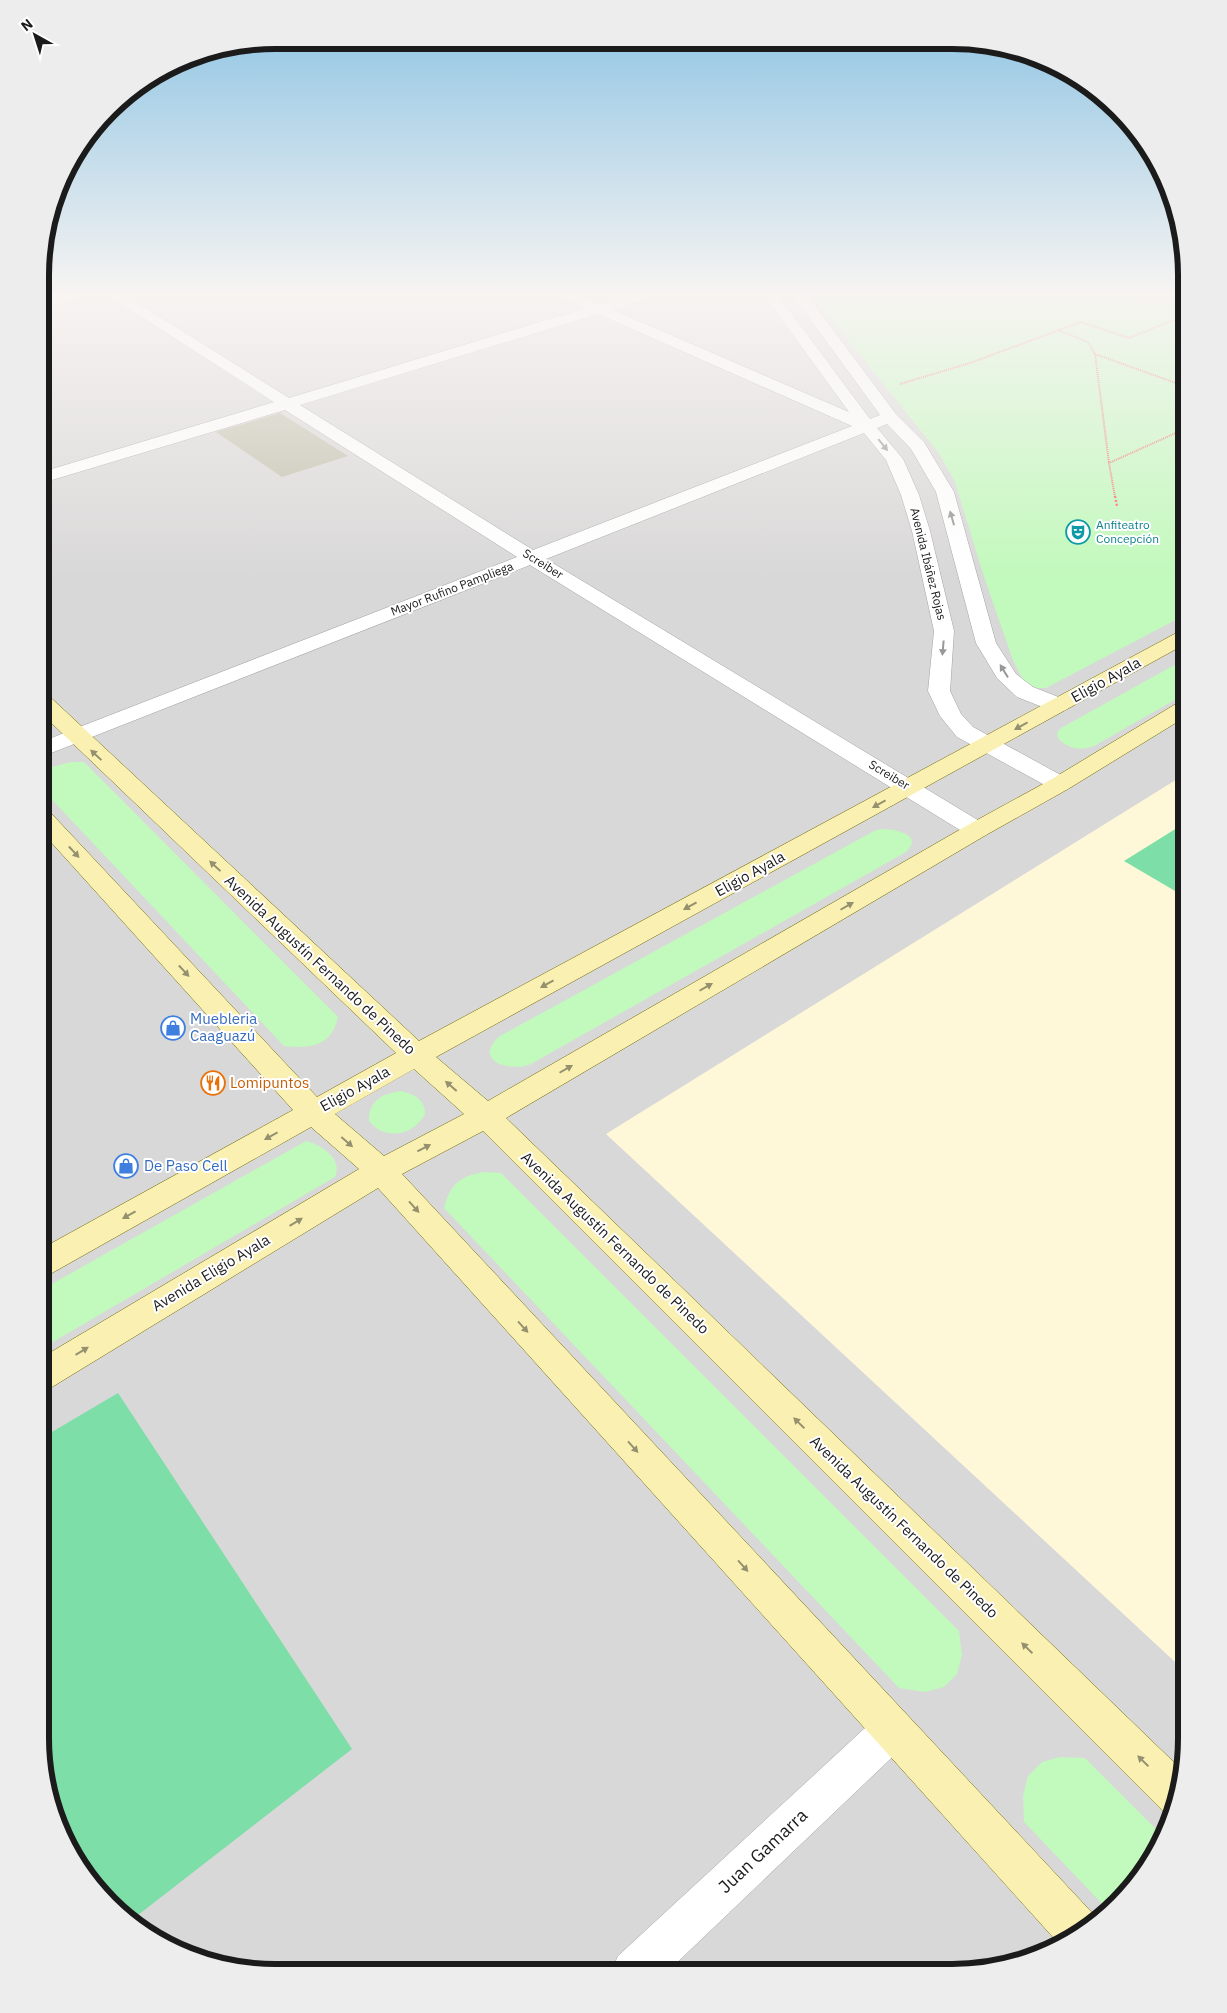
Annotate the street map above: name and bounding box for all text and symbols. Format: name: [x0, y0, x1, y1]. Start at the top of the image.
north arrow: [10, 10, 60, 60]
text: N: [17, 15, 36, 35]
one-way arrow: [877, 439, 888, 452]
street label: Avenida Ibáñez Rojas: [907, 506, 950, 622]
one-way arrow: [948, 510, 956, 525]
place label: Anfiteatro Concepción: [1096, 517, 1159, 546]
theatre icon: Anfiteatro Concepción: [1065, 519, 1091, 545]
street label: Screiber: [520, 545, 567, 582]
street label: Mayor Rufino Pampliega: [388, 558, 516, 619]
one-way arrow: [939, 641, 947, 657]
street label: Eligio Ayala: [1067, 653, 1144, 707]
one-way arrow: [999, 664, 1008, 677]
one-way arrow: [1014, 721, 1028, 730]
one-way arrow: [90, 749, 102, 761]
street label: Screiber: [866, 757, 913, 793]
one-way arrow: [871, 800, 886, 808]
one-way arrow: [68, 845, 80, 857]
street label: Eligio Ayala: [711, 847, 788, 901]
one-way arrow: [209, 860, 221, 872]
street label: Avenida Augustín Fernando de Pinedo: [221, 871, 420, 1058]
one-way arrow: [840, 901, 853, 910]
one-way arrow: [683, 902, 696, 911]
one-way arrow: [178, 965, 190, 977]
one-way arrow: [540, 980, 554, 988]
one-way arrow: [700, 983, 713, 992]
place label: Muebleria Caaguazú: [190, 1009, 257, 1045]
shop icon: Muebleria Caaguazú: [160, 1015, 186, 1041]
street label: Eligio Ayala: [316, 1062, 393, 1116]
one-way arrow: [559, 1065, 573, 1074]
restaurant icon: Lomipuntos: [200, 1070, 226, 1096]
place label: Lomipuntos: [230, 1073, 309, 1092]
one-way arrow: [445, 1080, 458, 1091]
one-way arrow: [264, 1132, 279, 1140]
one-way arrow: [341, 1136, 354, 1147]
one-way arrow: [417, 1144, 431, 1152]
street label: Avenida Augustín Fernando de Pinedo: [517, 1147, 714, 1338]
shop icon: De Paso Cell: [113, 1153, 139, 1179]
place label: De Paso Cell: [144, 1156, 228, 1175]
one-way arrow: [408, 1200, 420, 1212]
one-way arrow: [122, 1211, 136, 1219]
one-way arrow: [290, 1217, 303, 1226]
street label: Avenida Eligio Ayala: [148, 1230, 273, 1315]
one-way arrow: [517, 1320, 529, 1332]
one-way arrow: [76, 1346, 89, 1355]
one-way arrow: [793, 1417, 805, 1429]
street label: Avenida Augustín Fernando de Pinedo: [806, 1431, 1003, 1622]
one-way arrow: [627, 1440, 639, 1452]
one-way arrow: [737, 1560, 749, 1572]
one-way arrow: [1022, 1642, 1034, 1654]
one-way arrow: [1138, 1756, 1150, 1768]
street label: Juan Gamarra: [713, 1803, 812, 1898]

